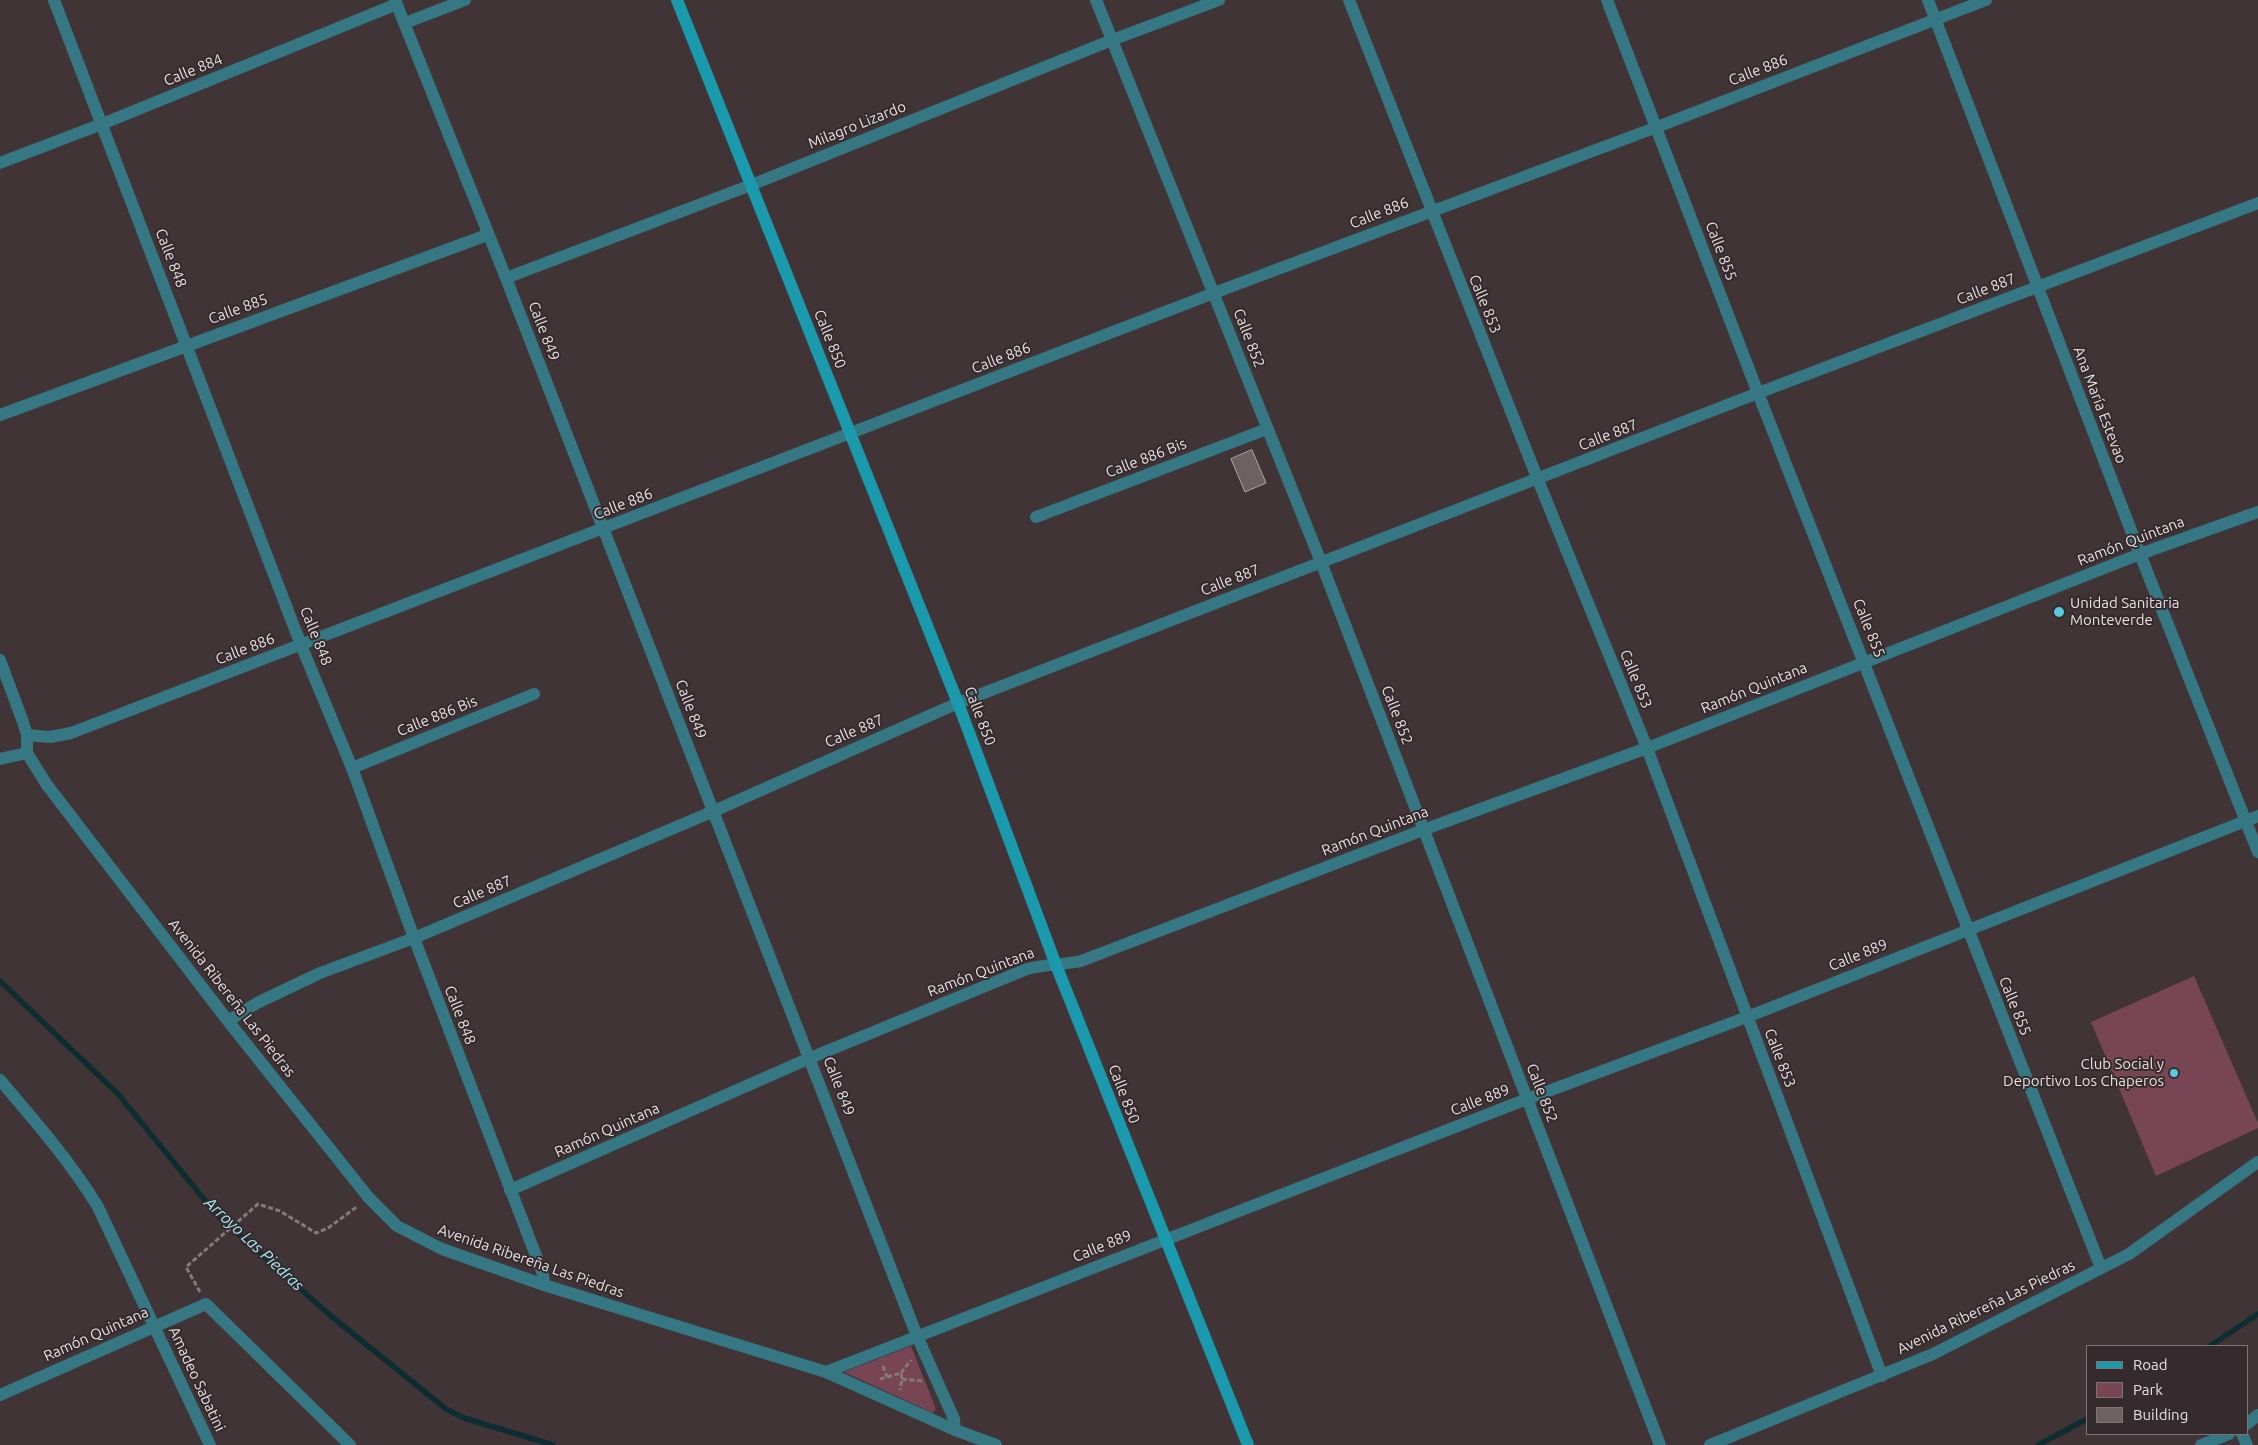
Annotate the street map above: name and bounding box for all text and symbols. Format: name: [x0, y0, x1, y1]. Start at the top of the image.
street label: Calle 884: [161, 50, 225, 90]
street label: Calle 886: [1726, 51, 1790, 89]
street label: Milagro Lizardo: [805, 97, 909, 153]
street label: Calle 886: [1347, 194, 1411, 232]
street label: Calle 855: [1702, 219, 1740, 283]
street label: Calle 848: [152, 226, 190, 290]
street label: Calle 887: [1954, 270, 2018, 308]
street label: Calle 853: [1465, 272, 1505, 336]
street label: Calle 885: [206, 290, 270, 328]
street label: Calle 849: [525, 299, 563, 363]
street label: Calle 852: [1230, 306, 1268, 370]
street label: Calle 850: [810, 307, 850, 371]
street label: Calle 886: [969, 339, 1033, 377]
street label: Ana María Estevao: [2069, 344, 2131, 466]
street label: Calle 887: [1576, 416, 1640, 454]
street label: Calle 886 Bis: [1103, 434, 1189, 482]
street label: Calle 886: [591, 485, 655, 523]
street label: Ramón Quintana: [2075, 512, 2187, 570]
street label: Calle 887: [1198, 561, 1262, 599]
place label: Unidad Sanitaria Monteverde: [2070, 594, 2180, 629]
street label: Calle 855: [1849, 596, 1889, 660]
street label: Calle 848: [296, 604, 336, 668]
marker: Unidad Sanitaria Monteverde: [2052, 605, 2066, 619]
street label: Calle 886: [213, 630, 277, 668]
street label: Calle 853: [1616, 647, 1656, 711]
street label: Ramón Quintana: [1698, 658, 1810, 718]
street label: Calle 849: [672, 677, 710, 741]
street label: Calle 852: [1378, 683, 1416, 747]
street label: Calle 850: [961, 684, 999, 748]
street label: Calle 886 Bis: [394, 692, 480, 740]
street label: Calle 887: [822, 711, 886, 751]
street label: Ramón Quintana: [1319, 802, 1431, 860]
street label: Calle 887: [450, 872, 514, 912]
street label: Avenida Ribereña Las Piedras: [165, 915, 299, 1081]
street label: Calle 889: [1826, 935, 1890, 975]
street label: Ramón Quintana: [925, 943, 1037, 1001]
street label: Calle 855: [1995, 974, 2035, 1038]
street label: Calle 848: [441, 983, 479, 1047]
street label: Calle 853: [1761, 1026, 1799, 1090]
street label: Calle 849: [820, 1054, 858, 1118]
place label: Club Social y Deportivo Los Chaperos: [2003, 1055, 2164, 1090]
street label: Calle 852: [1523, 1061, 1561, 1125]
street label: Calle 850: [1105, 1062, 1143, 1126]
marker: Club Social y Deportivo Los Chaperos: [2168, 1067, 2180, 1079]
street label: Calle 889: [1448, 1081, 1512, 1119]
street label: Ramón Quintana: [552, 1099, 662, 1161]
water label: Arroyo Las Piedras: [200, 1193, 308, 1295]
street label: Avenida Ribereña Las Piedras: [435, 1221, 627, 1301]
street label: Calle 889: [1070, 1226, 1134, 1266]
street label: Avenida Ribereña Las Piedras: [1894, 1256, 2078, 1358]
street label: Ramón Quintana: [41, 1303, 151, 1365]
street label: Amadeo Sabatini: [165, 1324, 229, 1434]
legend: [2086, 1345, 2248, 1435]
text: Road: [2133, 1356, 2168, 1373]
text: Park: [2133, 1381, 2163, 1398]
text: Building: [2133, 1406, 2188, 1423]

